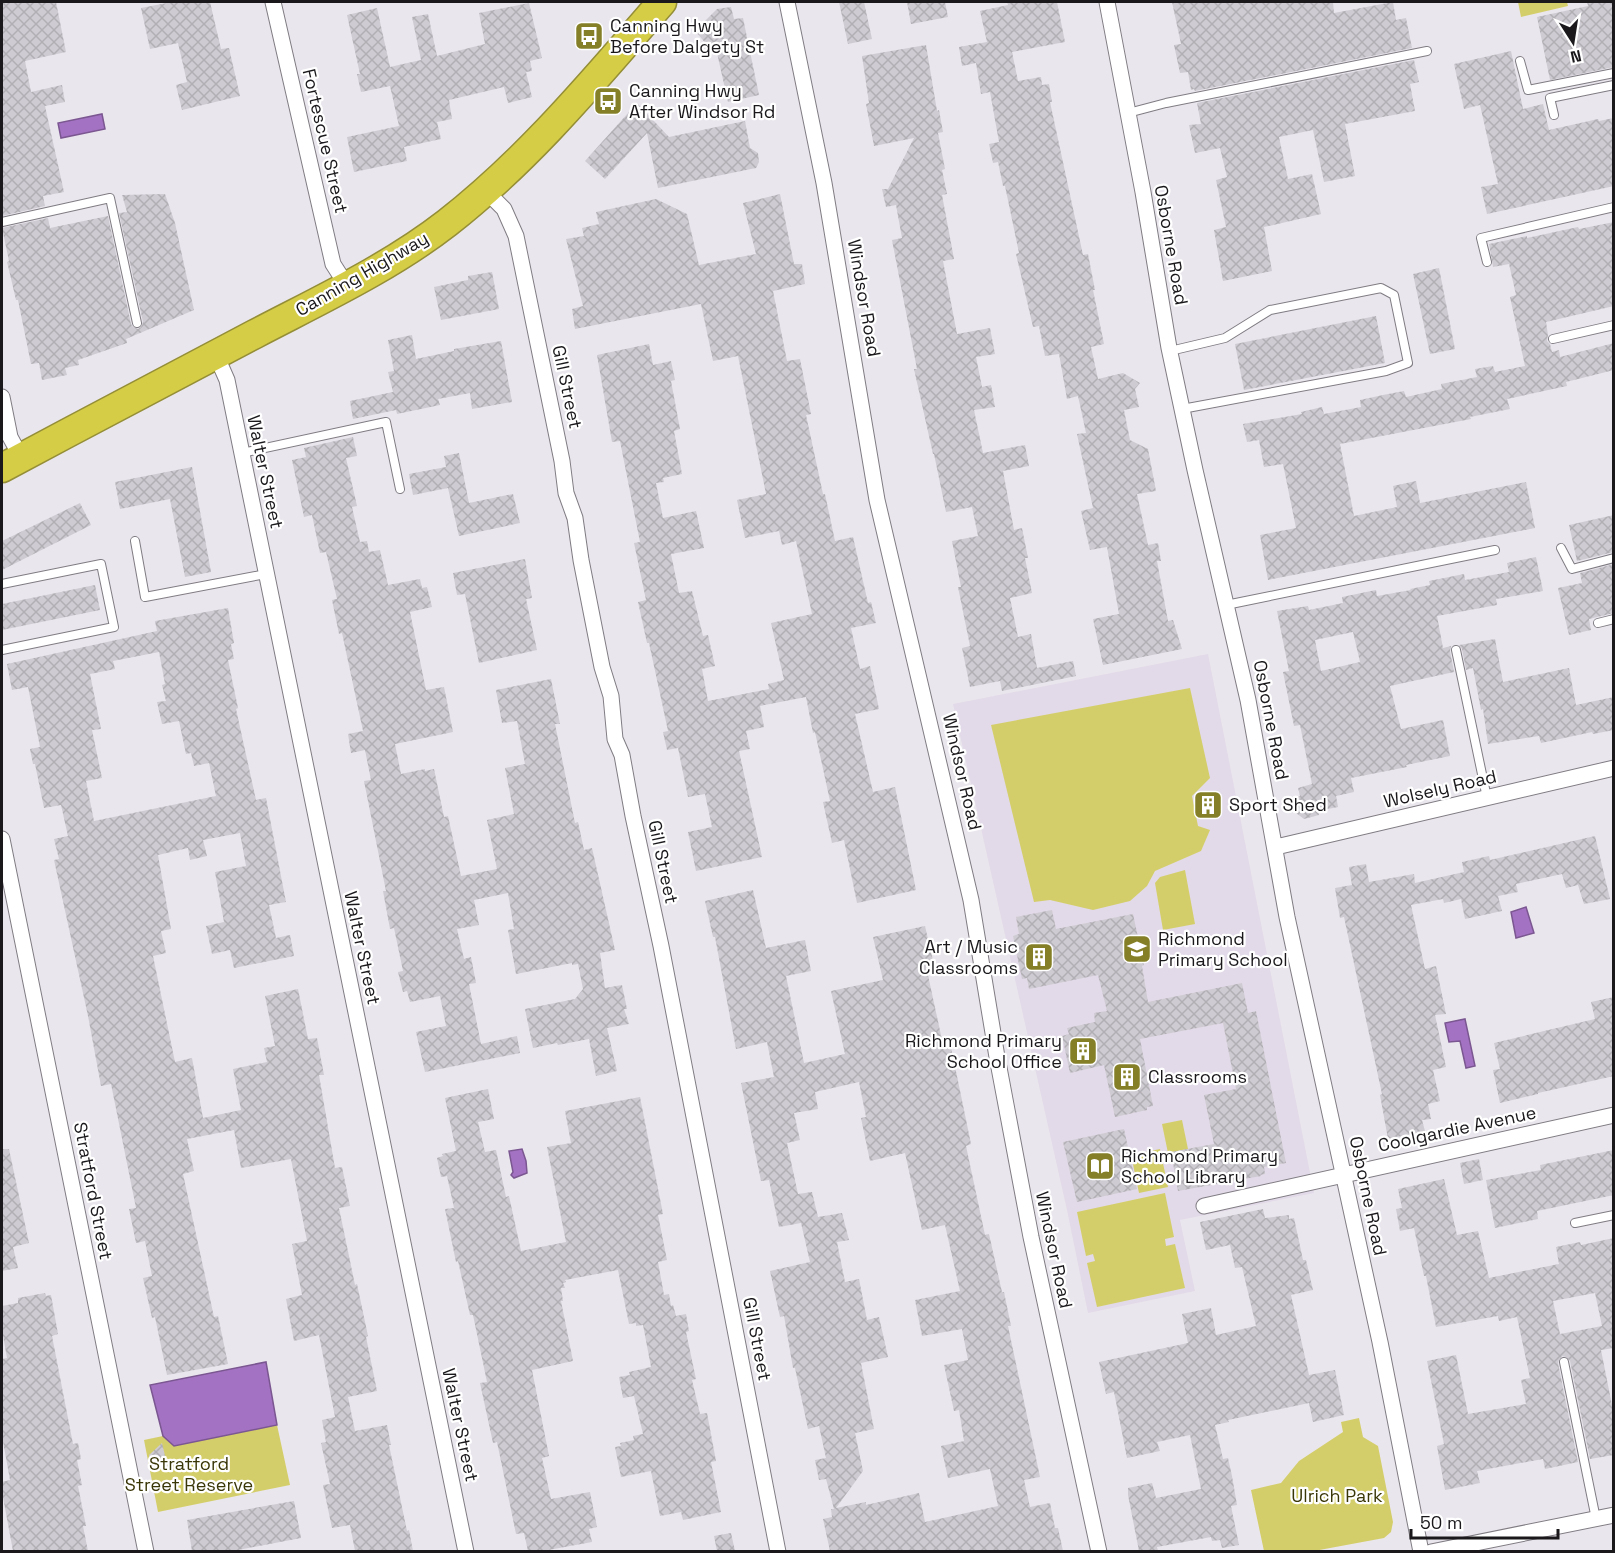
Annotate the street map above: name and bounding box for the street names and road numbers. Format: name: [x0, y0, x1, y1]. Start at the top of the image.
street label: Fortescue Street: [298, 66, 353, 215]
street label: Osborne Road: [1150, 183, 1193, 307]
street label: Canning Highway: [291, 226, 432, 321]
street label: Windsor Road: [843, 237, 886, 359]
street label: Gill Street: [547, 343, 588, 431]
street label: Walter Street: [242, 413, 289, 531]
street label: Osborne Road: [1249, 658, 1294, 782]
street label: Windsor Road: [938, 711, 987, 832]
street label: Wolsely Road: [1381, 764, 1499, 813]
street label: Gill Street: [643, 818, 684, 906]
street label: Walter Street: [339, 889, 386, 1007]
street label: Coolgardie Avenue: [1376, 1101, 1538, 1157]
street label: Stratford Street: [69, 1120, 118, 1262]
street label: Osborne Road: [1345, 1134, 1392, 1258]
street label: Windsor Road: [1031, 1189, 1078, 1310]
street label: Gill Street: [738, 1295, 777, 1383]
street label: Walter Street: [437, 1366, 484, 1484]

